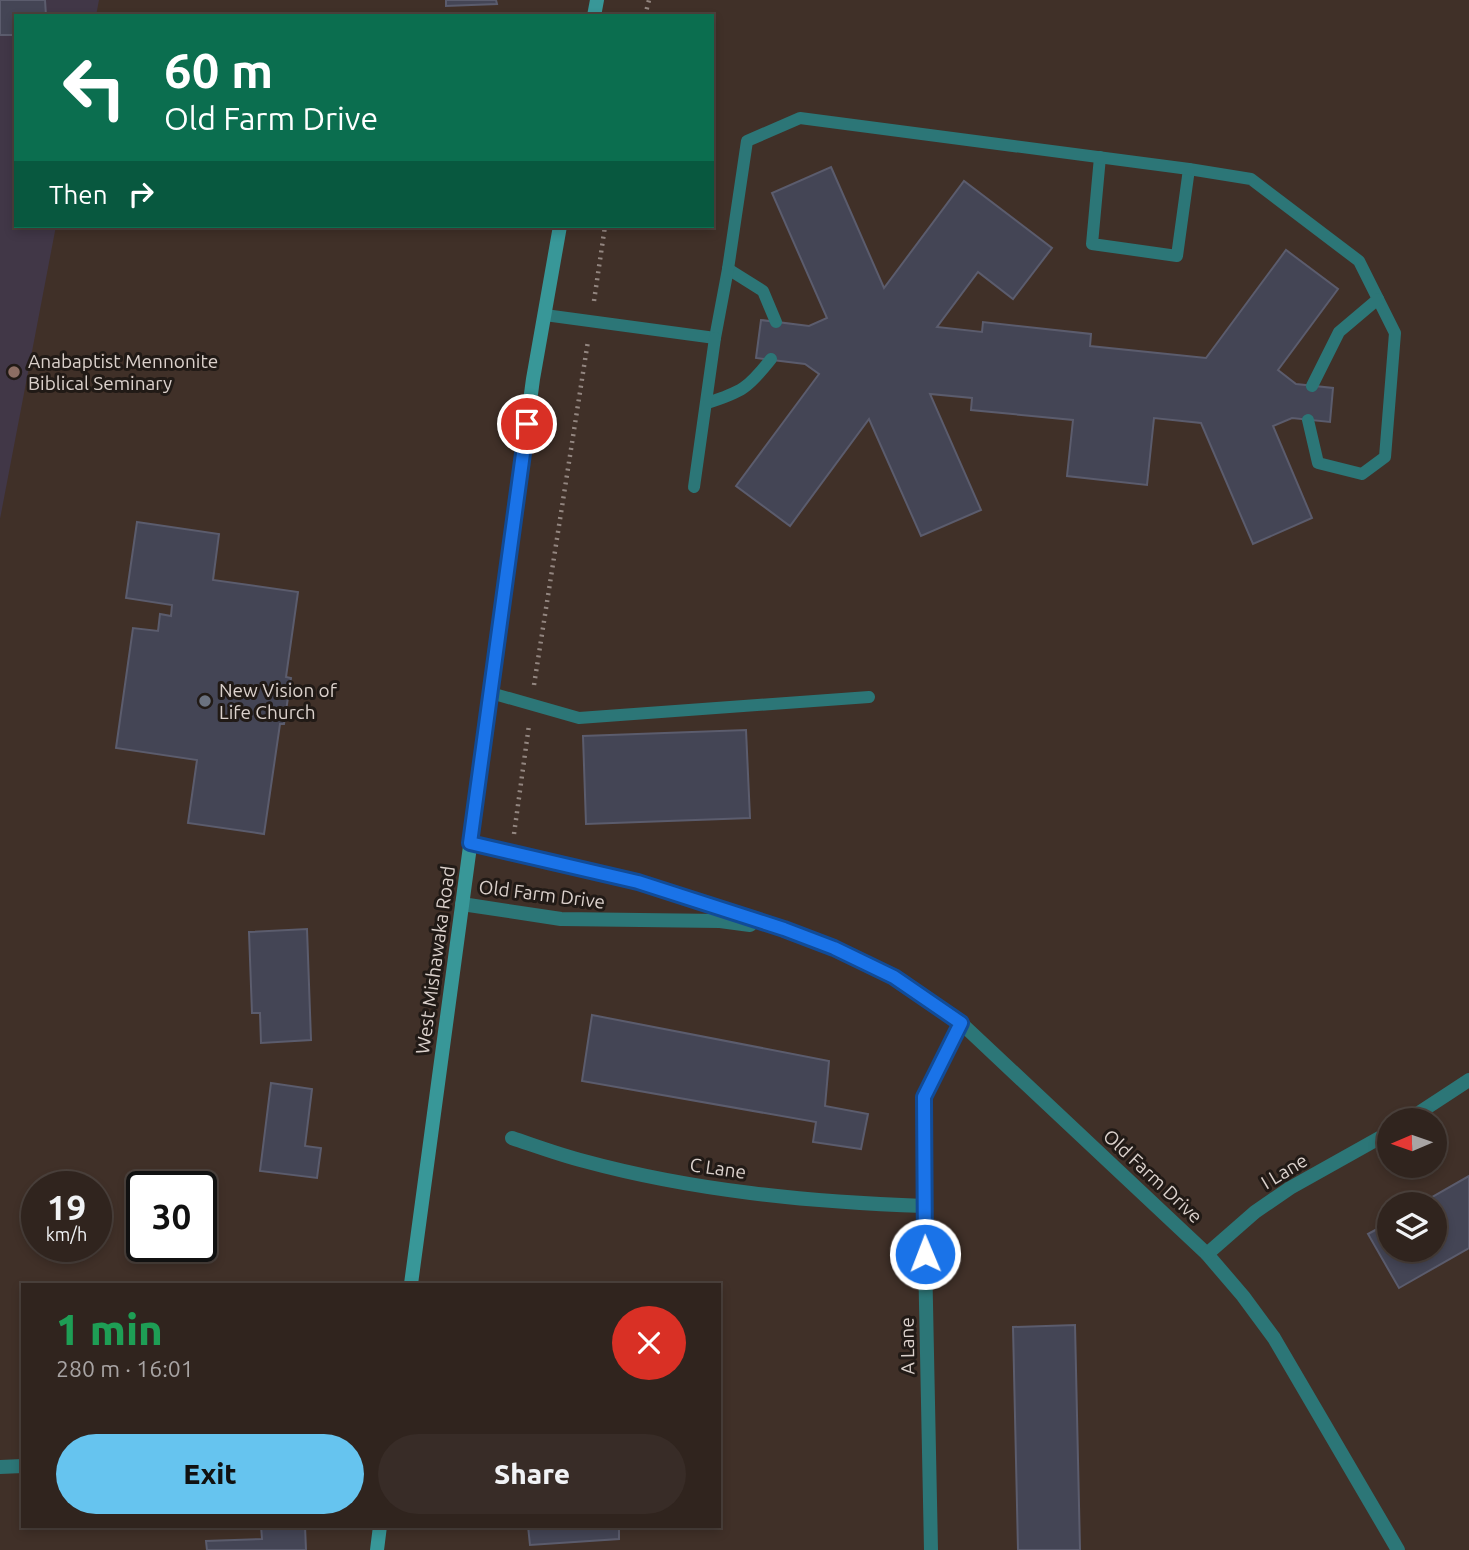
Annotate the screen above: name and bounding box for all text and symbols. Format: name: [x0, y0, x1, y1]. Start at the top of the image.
icon: left: [49, 42, 140, 133]
text: 60 m: [164, 42, 273, 97]
text: Old Farm Drive: [164, 100, 378, 136]
icon: right: [122, 175, 160, 213]
text: Then: [49, 180, 108, 209]
place label: Anabaptist Mennonite Biblical Seminary: [28, 350, 218, 394]
marker: Anabaptist Mennonite Biblical Seminary: [6, 364, 22, 380]
pin: [497, 394, 557, 454]
icon: arrive: [508, 405, 546, 443]
place label: New Vision of Life Church: [219, 679, 338, 723]
marker: New Vision of Life Church: [197, 693, 213, 709]
street label: West Mishawaka Road: [411, 864, 459, 1056]
street label: Old Farm Drive: [478, 875, 606, 913]
north arrow: [1377, 1108, 1447, 1178]
map controls: [1377, 1108, 1447, 1262]
street label: Old Farm Drive: [1099, 1125, 1207, 1227]
street label: I Lane: [1257, 1149, 1311, 1193]
street label: C Lane: [688, 1153, 748, 1183]
speed limit sign: 30: [126, 1171, 217, 1262]
text: 19: [47, 1187, 86, 1227]
button: layers: [1377, 1192, 1447, 1262]
position arrow: [888, 1217, 962, 1291]
text: km/h: [46, 1224, 87, 1244]
text: 1 min: [56, 1306, 163, 1353]
button: close: [612, 1306, 686, 1380]
street label: A Lane: [895, 1317, 919, 1375]
text: 280 m · 16:01: [56, 1356, 194, 1381]
button: Exit: [56, 1434, 364, 1514]
button: Share: [378, 1434, 686, 1514]

